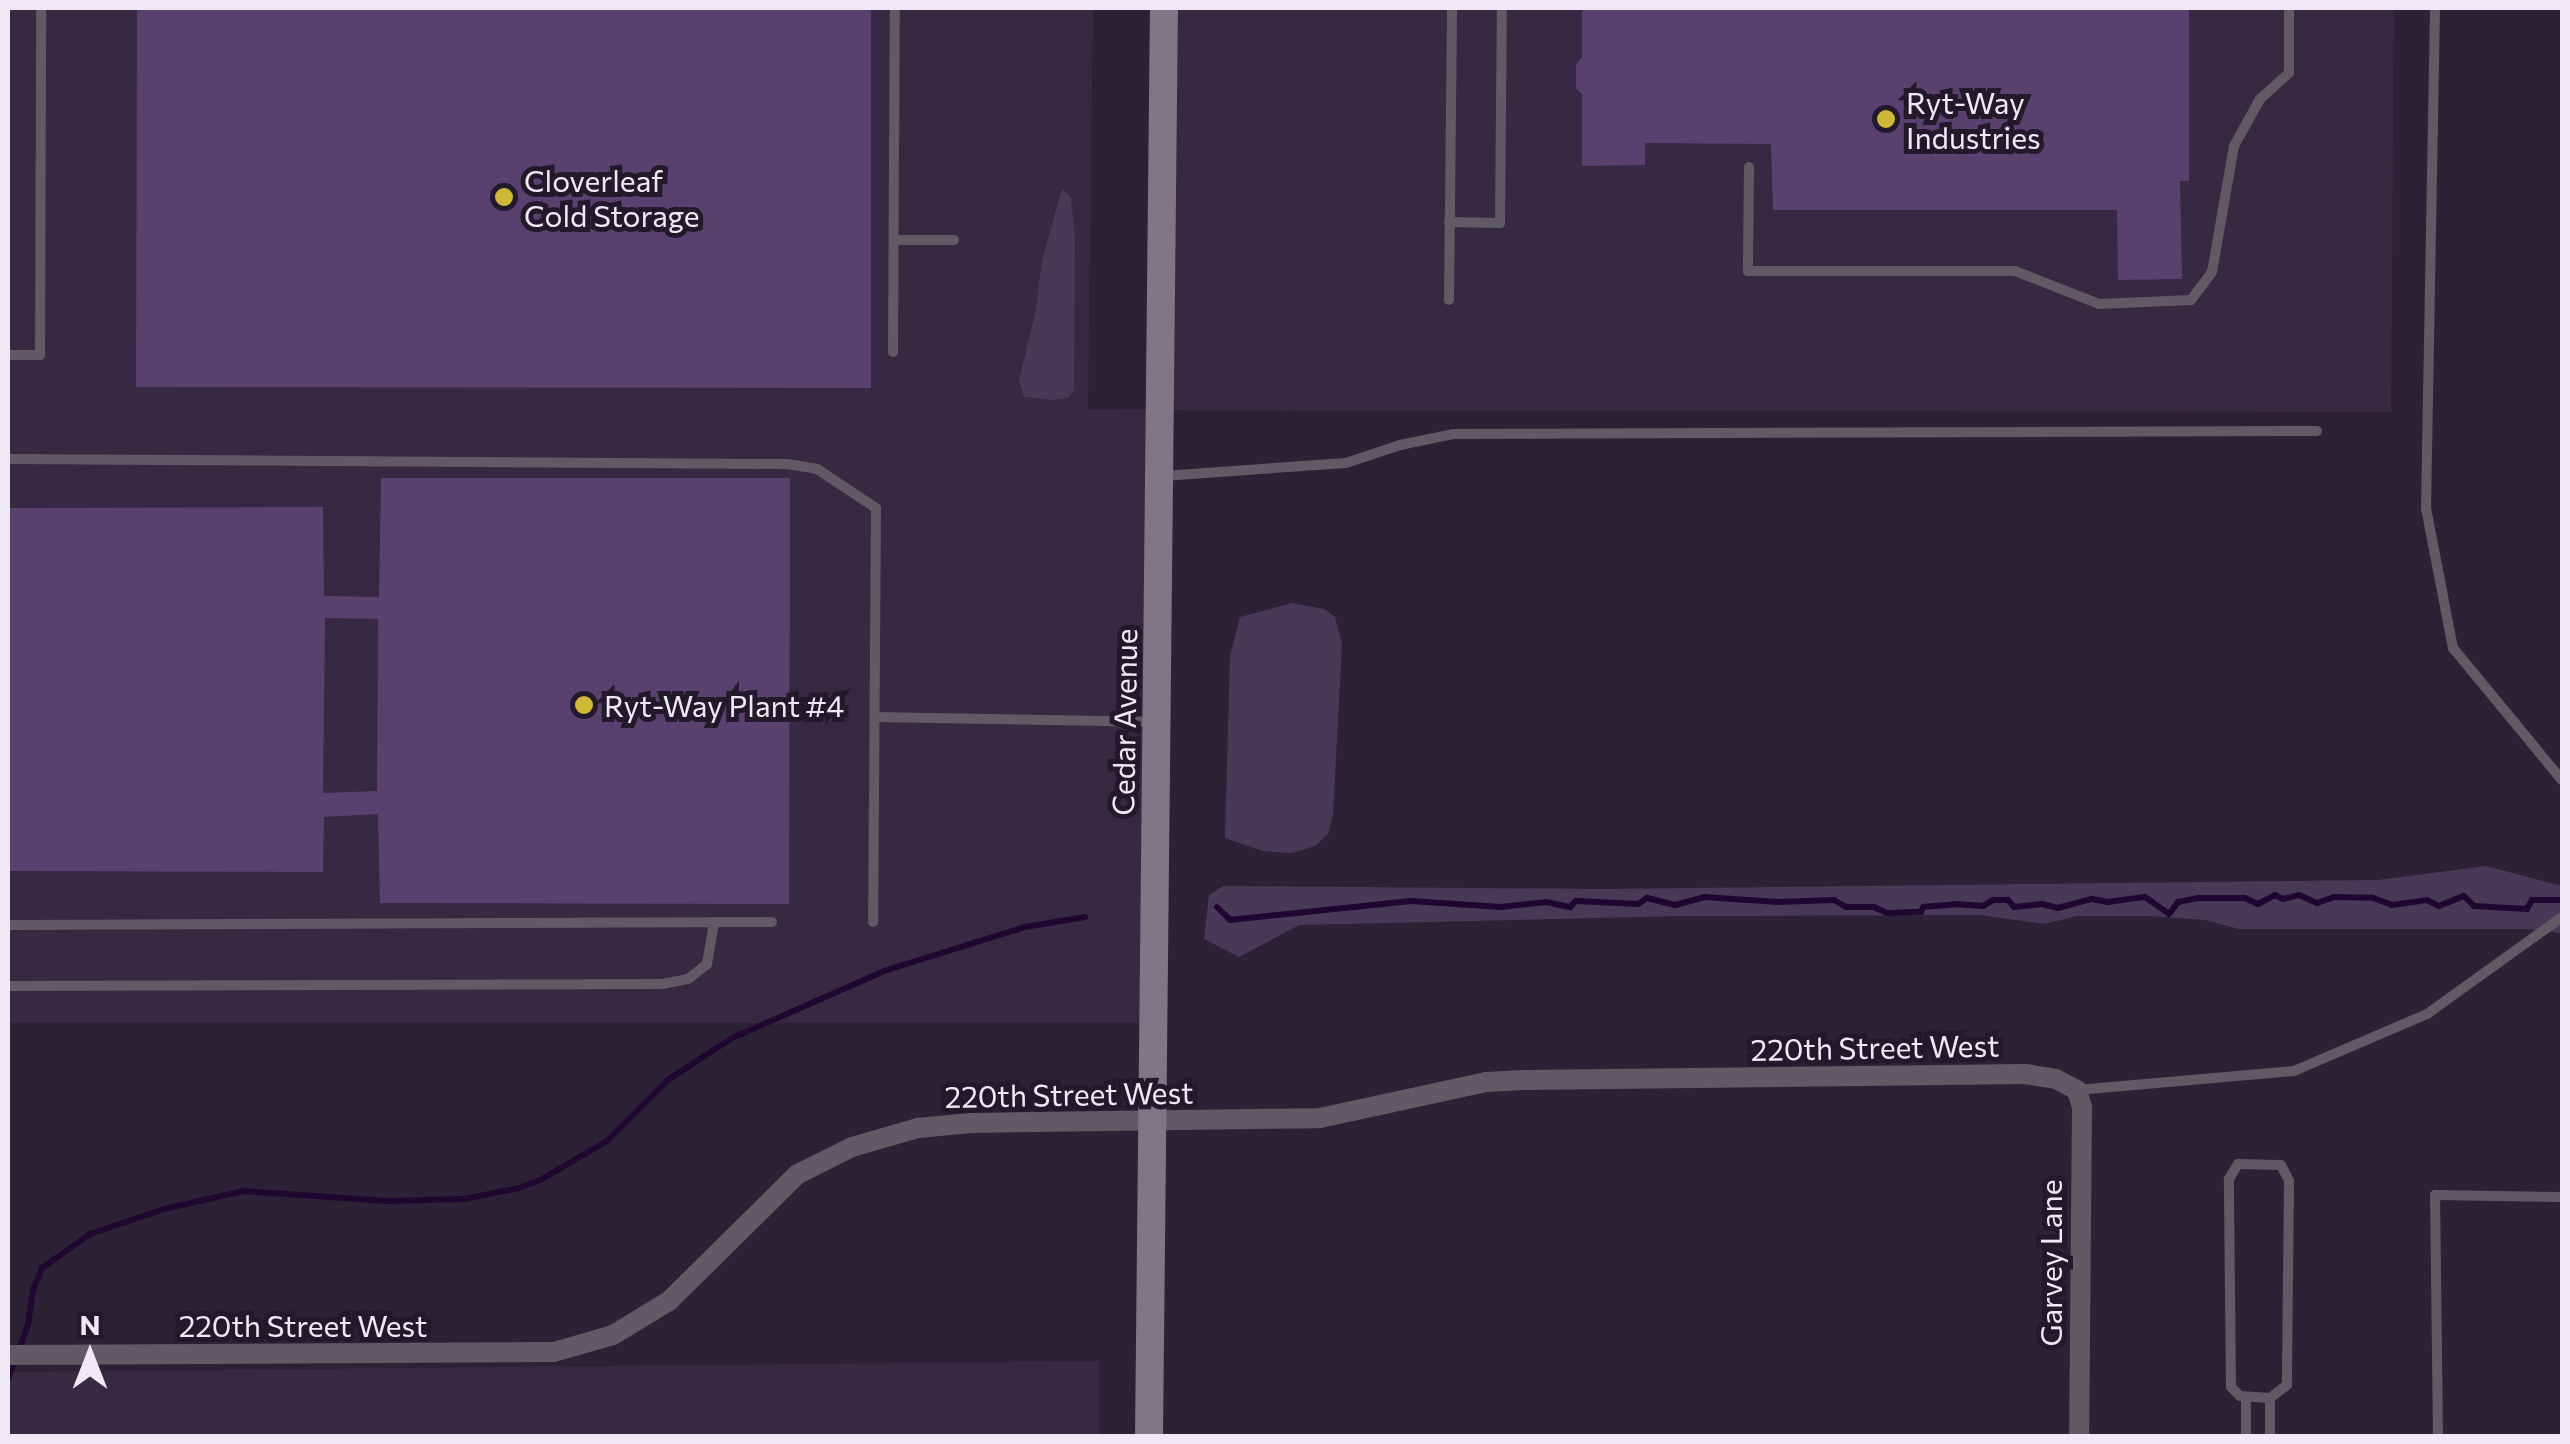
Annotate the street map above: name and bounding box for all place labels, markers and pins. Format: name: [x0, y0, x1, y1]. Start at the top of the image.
place label: Ryt-Way Industries: [1906, 84, 2041, 154]
marker: Ryt-Way Industries: [1875, 108, 1897, 130]
place label: Cloverleaf Cold Storage: [524, 162, 700, 232]
marker: Cloverleaf Cold Storage: [493, 186, 515, 208]
place label: Ryt-Way Plant #4: [604, 687, 844, 723]
marker: Ryt-Way Plant #4: [573, 694, 595, 716]

